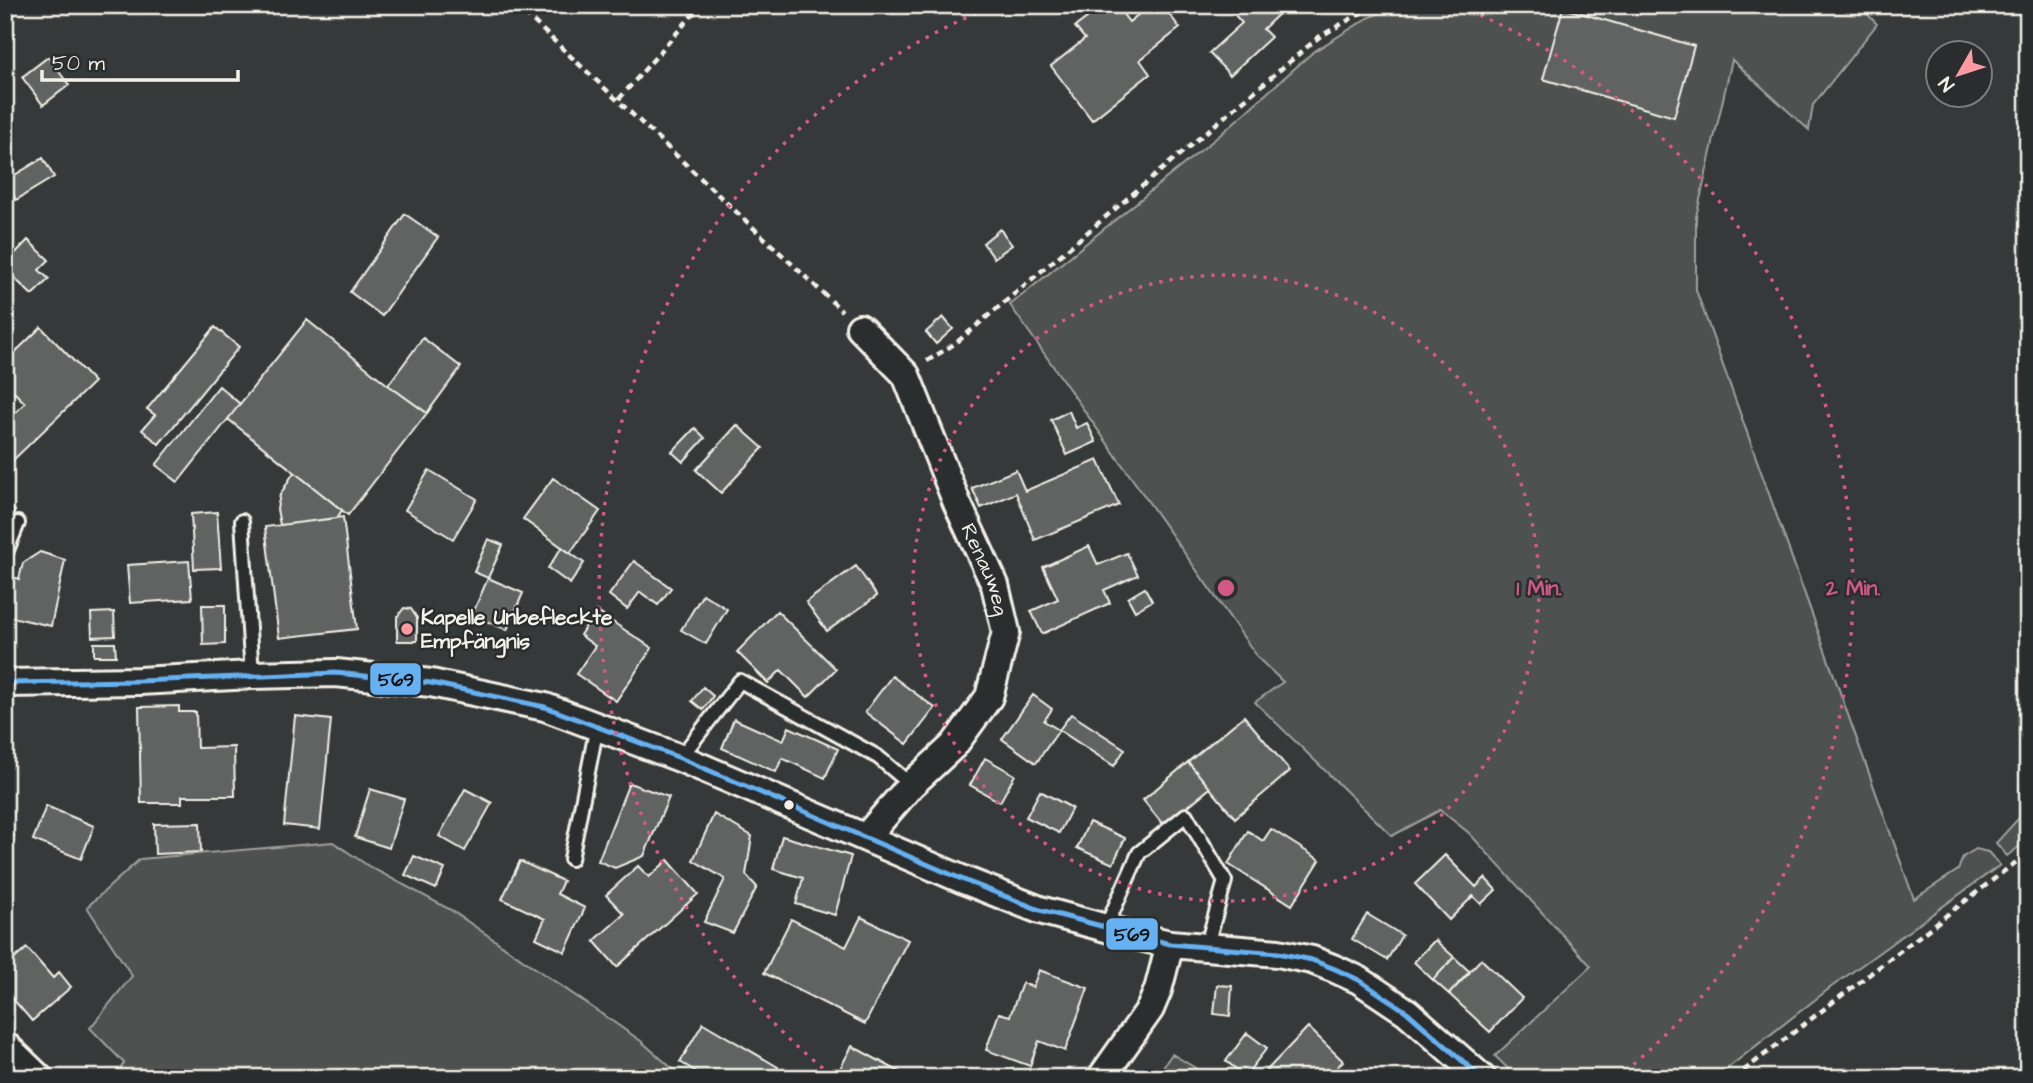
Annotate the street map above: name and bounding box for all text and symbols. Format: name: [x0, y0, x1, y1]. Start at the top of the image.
scale bar: [42, 38, 238, 82]
north arrow: [1924, 38, 1994, 108]
text: 50 m: [52, 49, 106, 78]
text: N: [1933, 71, 1961, 97]
street label: Renauweg: [954, 518, 1016, 619]
text: 1 Min.: [1516, 574, 1562, 603]
text: 2 Min.: [1825, 574, 1880, 603]
centre of rings: [1214, 576, 1238, 600]
place label: Kapelle Unbefleckte Empfängnis: [421, 603, 613, 658]
marker: Kapelle Unbefleckte Empfängnis: [399, 621, 415, 637]
line badge: 569: [369, 662, 422, 696]
text: 569: [378, 667, 414, 694]
unlabelled marker: [782, 798, 796, 812]
line badge: 569: [1105, 917, 1159, 951]
text: 569: [1114, 922, 1150, 949]

